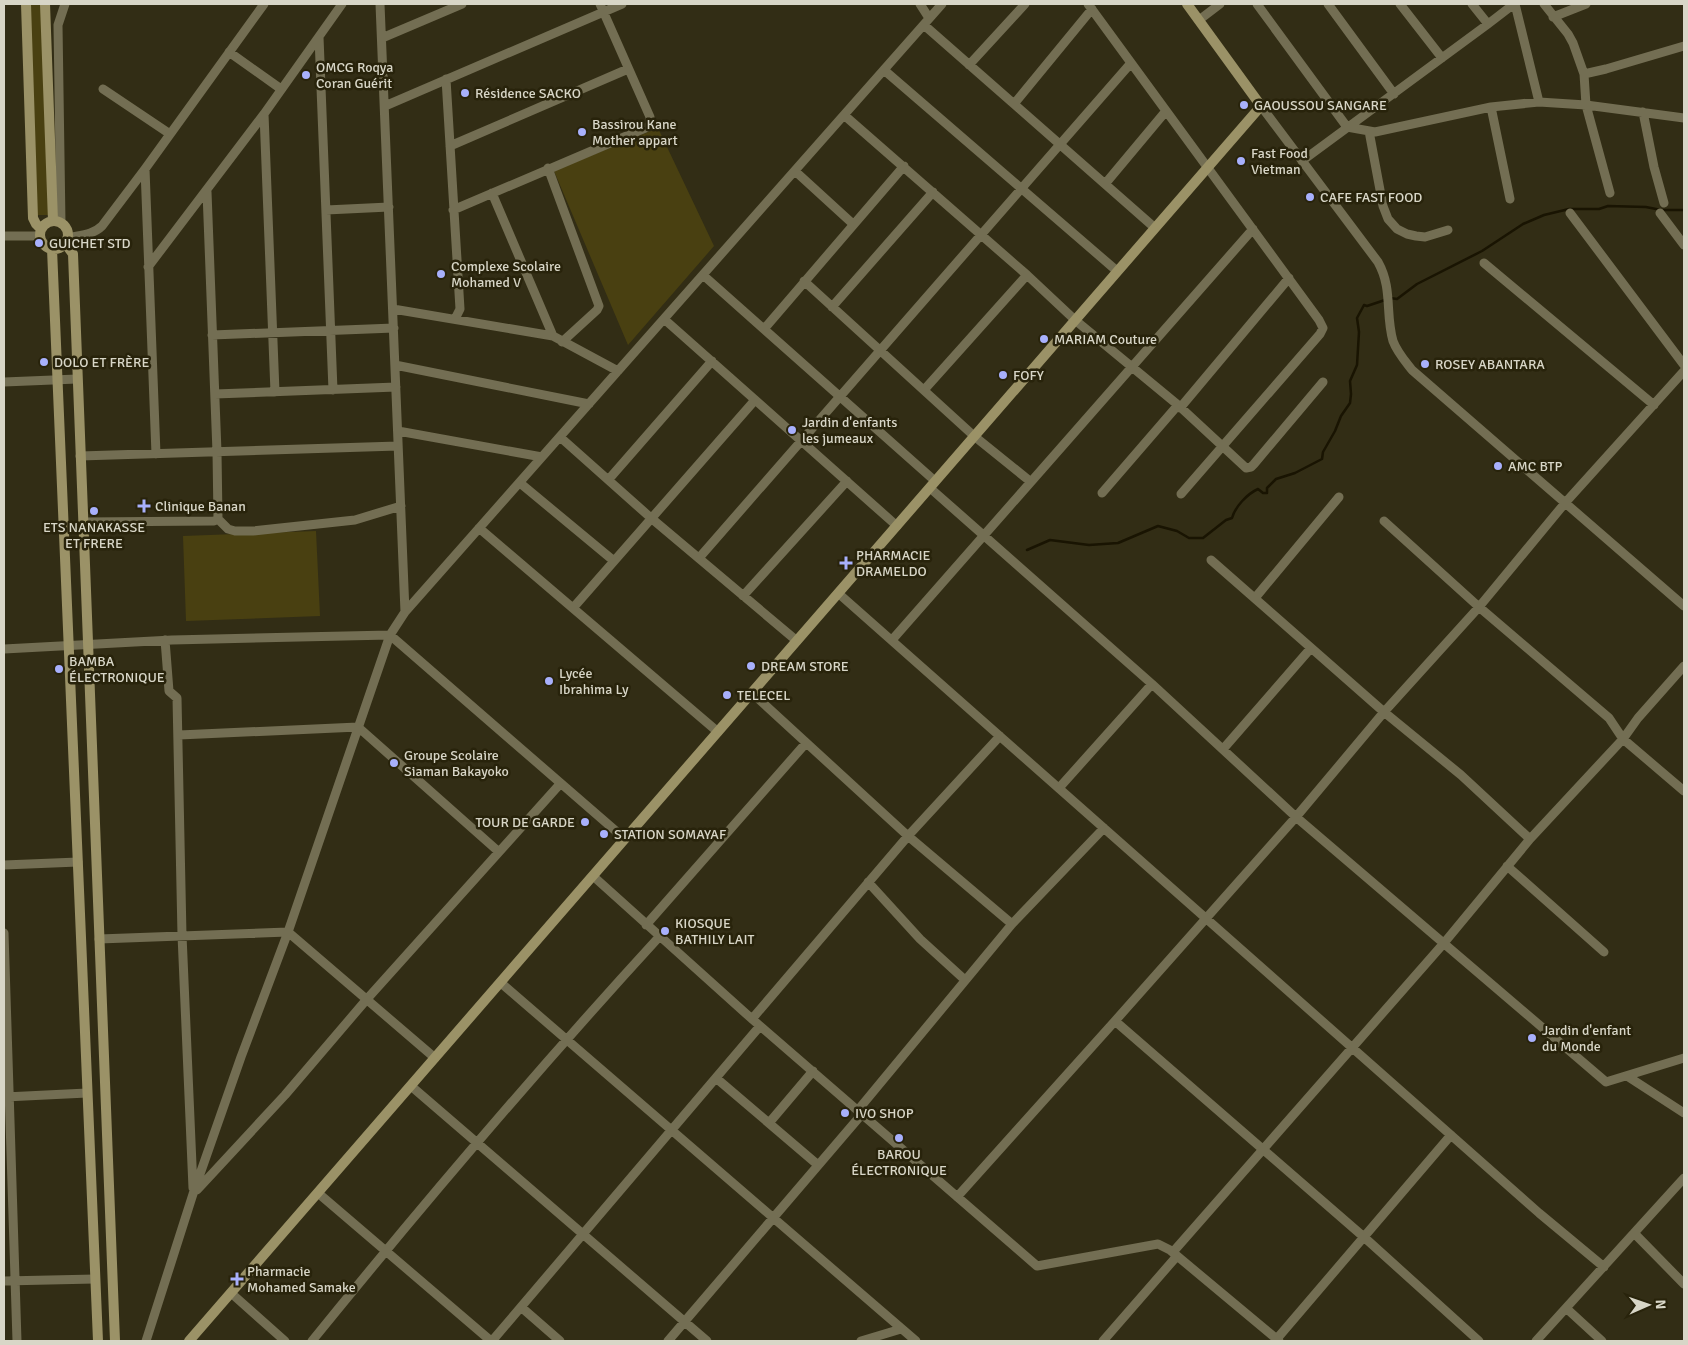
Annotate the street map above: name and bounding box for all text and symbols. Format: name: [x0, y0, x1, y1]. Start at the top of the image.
place label: OMCG Roqya Coran Guérit: [316, 59, 393, 92]
marker: OMCG Roqya Coran Guérit: [300, 69, 312, 81]
place label: Résidence SACKO: [475, 85, 581, 102]
marker: Résidence SACKO: [459, 87, 471, 99]
place label: GAOUSSOU SANGARE: [1254, 97, 1387, 114]
marker: GAOUSSOU SANGARE: [1238, 99, 1250, 111]
place label: Bassirou Kane Mother appart: [592, 116, 678, 149]
marker: Bassirou Kane Mother appart: [576, 126, 588, 138]
place label: Fast Food Vietman: [1251, 145, 1308, 178]
marker: Fast Food Vietman: [1235, 155, 1247, 167]
place label: CAFE FAST FOOD: [1320, 189, 1422, 206]
marker: CAFE FAST FOOD: [1304, 191, 1316, 203]
place label: GUICHET STD: [49, 235, 131, 252]
marker: GUICHET STD: [33, 237, 45, 249]
place label: Complexe Scolaire Mohamed V: [451, 258, 561, 291]
marker: Complexe Scolaire Mohamed V: [435, 268, 447, 280]
place label: MARIAM Couture: [1054, 331, 1157, 348]
marker: MARIAM Couture: [1038, 333, 1050, 345]
place label: DOLO ET FRÈRE: [54, 354, 149, 371]
marker: DOLO ET FRÈRE: [38, 356, 50, 368]
place label: ROSEY ABANTARA: [1435, 356, 1545, 373]
marker: ROSEY ABANTARA: [1419, 358, 1431, 370]
place label: FOFY: [1013, 367, 1044, 384]
marker: FOFY: [997, 369, 1009, 381]
place label: Jardin d'enfants les jumeaux: [802, 414, 897, 447]
marker: Jardin d'enfants les jumeaux: [786, 424, 798, 436]
place label: AMC BTP: [1508, 458, 1562, 475]
marker: AMC BTP: [1492, 460, 1504, 472]
place label: Clinique Banan: [155, 498, 246, 515]
marker: Clinique Banan: [137, 499, 151, 513]
marker: ETS NANAKASSE ET FRERE: [88, 505, 100, 517]
place label: ETS NANAKASSE ET FRERE: [43, 519, 145, 552]
place label: PHARMACIE DRAMELDO: [856, 547, 931, 580]
marker: PHARMACIE DRAMELDO: [840, 557, 852, 569]
place label: BAMBA ÉLECTRONIQUE: [69, 653, 165, 686]
place label: DREAM STORE: [761, 658, 849, 675]
marker: DREAM STORE: [745, 660, 757, 672]
marker: BAMBA ÉLECTRONIQUE: [53, 663, 65, 675]
place label: Lycée Ibrahima Ly: [559, 665, 629, 698]
marker: Lycée Ibrahima Ly: [543, 675, 555, 687]
place label: TELECEL: [737, 687, 790, 704]
marker: TELECEL: [721, 689, 733, 701]
place label: Groupe Scolaire Siaman Bakayoko: [404, 747, 509, 780]
marker: Groupe Scolaire Siaman Bakayoko: [388, 757, 400, 769]
place label: TOUR DE GARDE: [475, 814, 575, 831]
marker: TOUR DE GARDE: [579, 816, 591, 828]
place label: STATION SOMAYAF: [614, 826, 726, 843]
marker: STATION SOMAYAF: [598, 828, 610, 840]
place label: KIOSQUE BATHILY LAIT: [675, 915, 754, 948]
marker: KIOSQUE BATHILY LAIT: [659, 925, 671, 937]
place label: Jardin d'enfant du Monde: [1542, 1022, 1631, 1055]
marker: Jardin d'enfant du Monde: [1526, 1032, 1538, 1044]
place label: IVO SHOP: [855, 1105, 914, 1122]
marker: IVO SHOP: [839, 1107, 851, 1119]
marker: BAROU ÉLECTRONIQUE: [893, 1132, 905, 1144]
place label: BAROU ÉLECTRONIQUE: [851, 1146, 947, 1179]
place label: Pharmacie Mohamed Samake: [247, 1263, 356, 1296]
marker: Pharmacie Mohamed Samake: [231, 1273, 243, 1285]
north arrow: [1623, 1280, 1673, 1330]
text: N: [1652, 1299, 1669, 1310]

